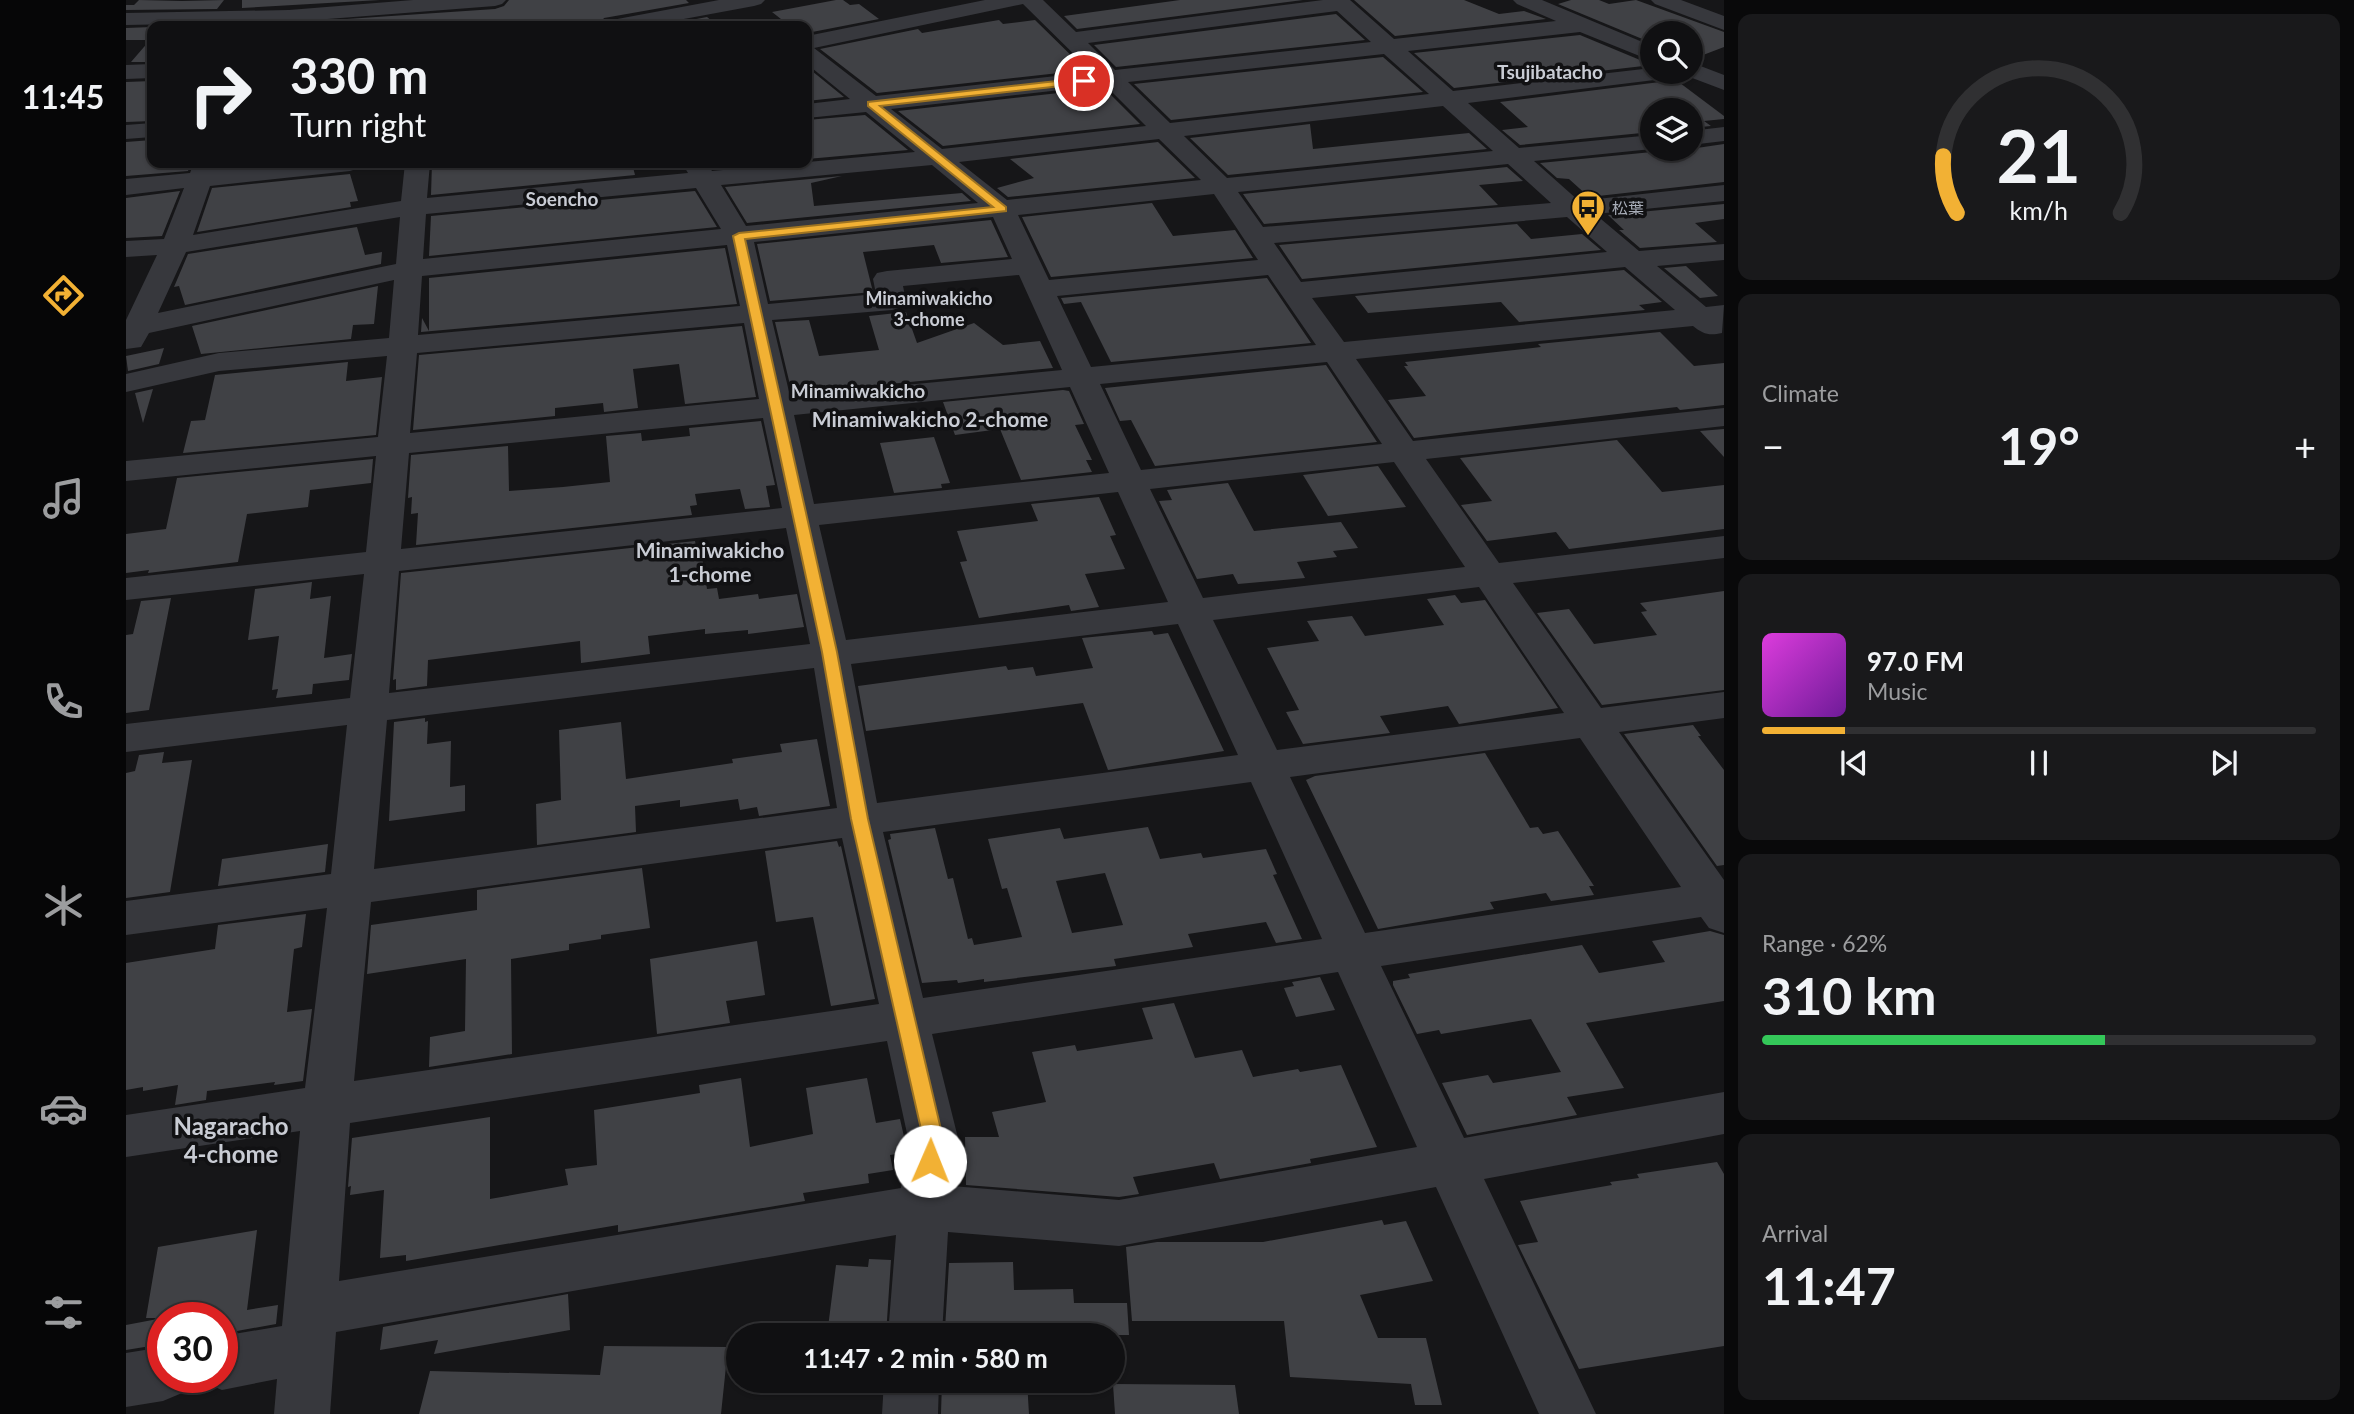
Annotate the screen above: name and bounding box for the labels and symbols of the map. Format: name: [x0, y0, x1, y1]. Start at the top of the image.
pin: [1054, 51, 1114, 111]
district label: Tsujibatacho: [1497, 60, 1603, 83]
district label: Soencho: [526, 187, 599, 210]
bus stop icon: 松葉: [1569, 188, 1607, 237]
place label: 松葉: [1612, 198, 1644, 217]
district label: Minamiwakicho 3-chome: [865, 287, 993, 330]
district label: Minamiwakicho: [791, 379, 925, 402]
district label: Minamiwakicho 2-chome: [812, 406, 1048, 431]
district label: Minamiwakicho 1-chome: [636, 537, 784, 586]
district label: Nagaracho 4-chome: [173, 1111, 289, 1168]
position arrow: [893, 1124, 967, 1198]
speed limit sign: 30: [147, 1302, 238, 1393]

